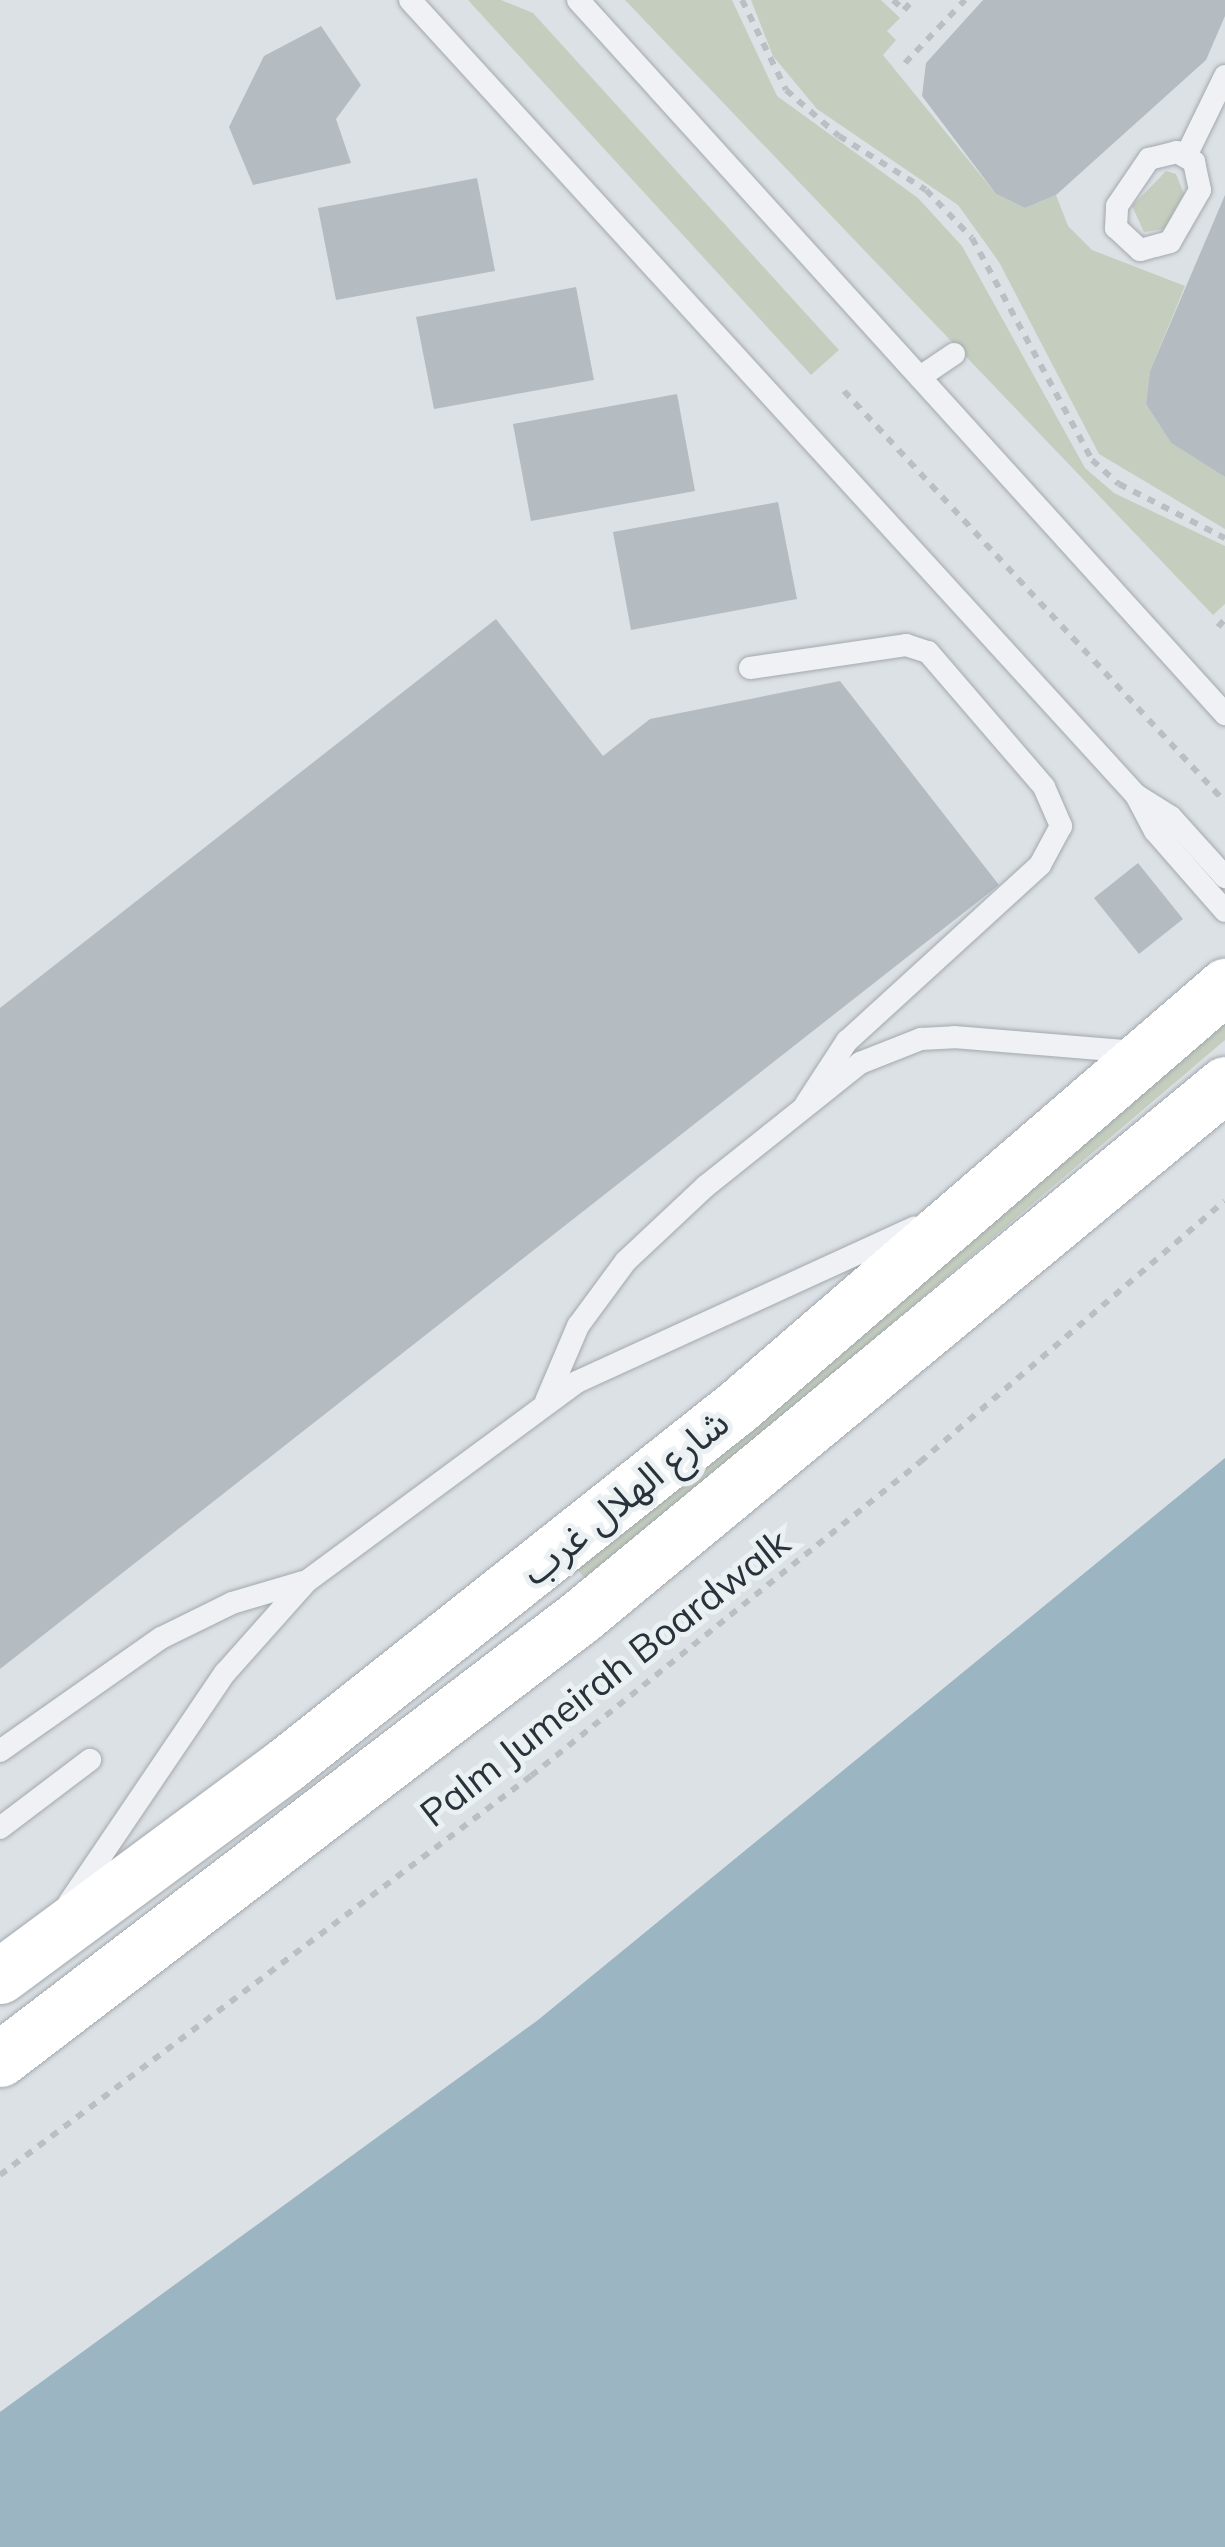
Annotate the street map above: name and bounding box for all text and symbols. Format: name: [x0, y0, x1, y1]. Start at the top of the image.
street label: شارع الهلال غرب: [512, 1400, 738, 1594]
street label: Palm Jumeirah Boardwalk: [411, 1520, 799, 1836]

